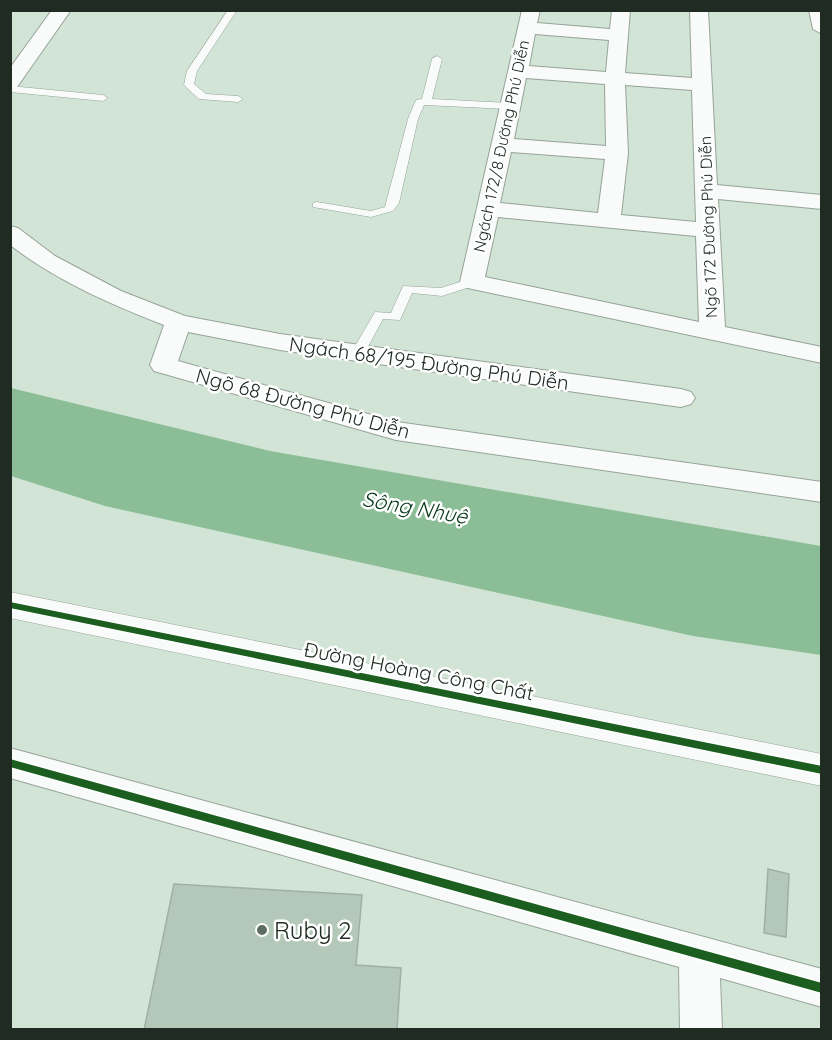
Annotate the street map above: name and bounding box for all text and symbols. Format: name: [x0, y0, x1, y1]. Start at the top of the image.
street label: Ngách 172/8 Đường Phú Diễn: [469, 38, 533, 254]
street label: Ngõ 172 Đường Phú Diễn: [695, 136, 721, 318]
street label: Ngách 68/195 Đường Phú Diễn: [288, 331, 570, 395]
street label: Ngõ 68 Đường Phú Diễn: [193, 362, 413, 444]
water label: Sông Nhuệ: [360, 485, 471, 529]
street label: Đường Hoàng Công Chất: [302, 636, 536, 706]
place label: Ruby 2: [274, 915, 352, 945]
marker: Ruby 2: [255, 923, 269, 937]

